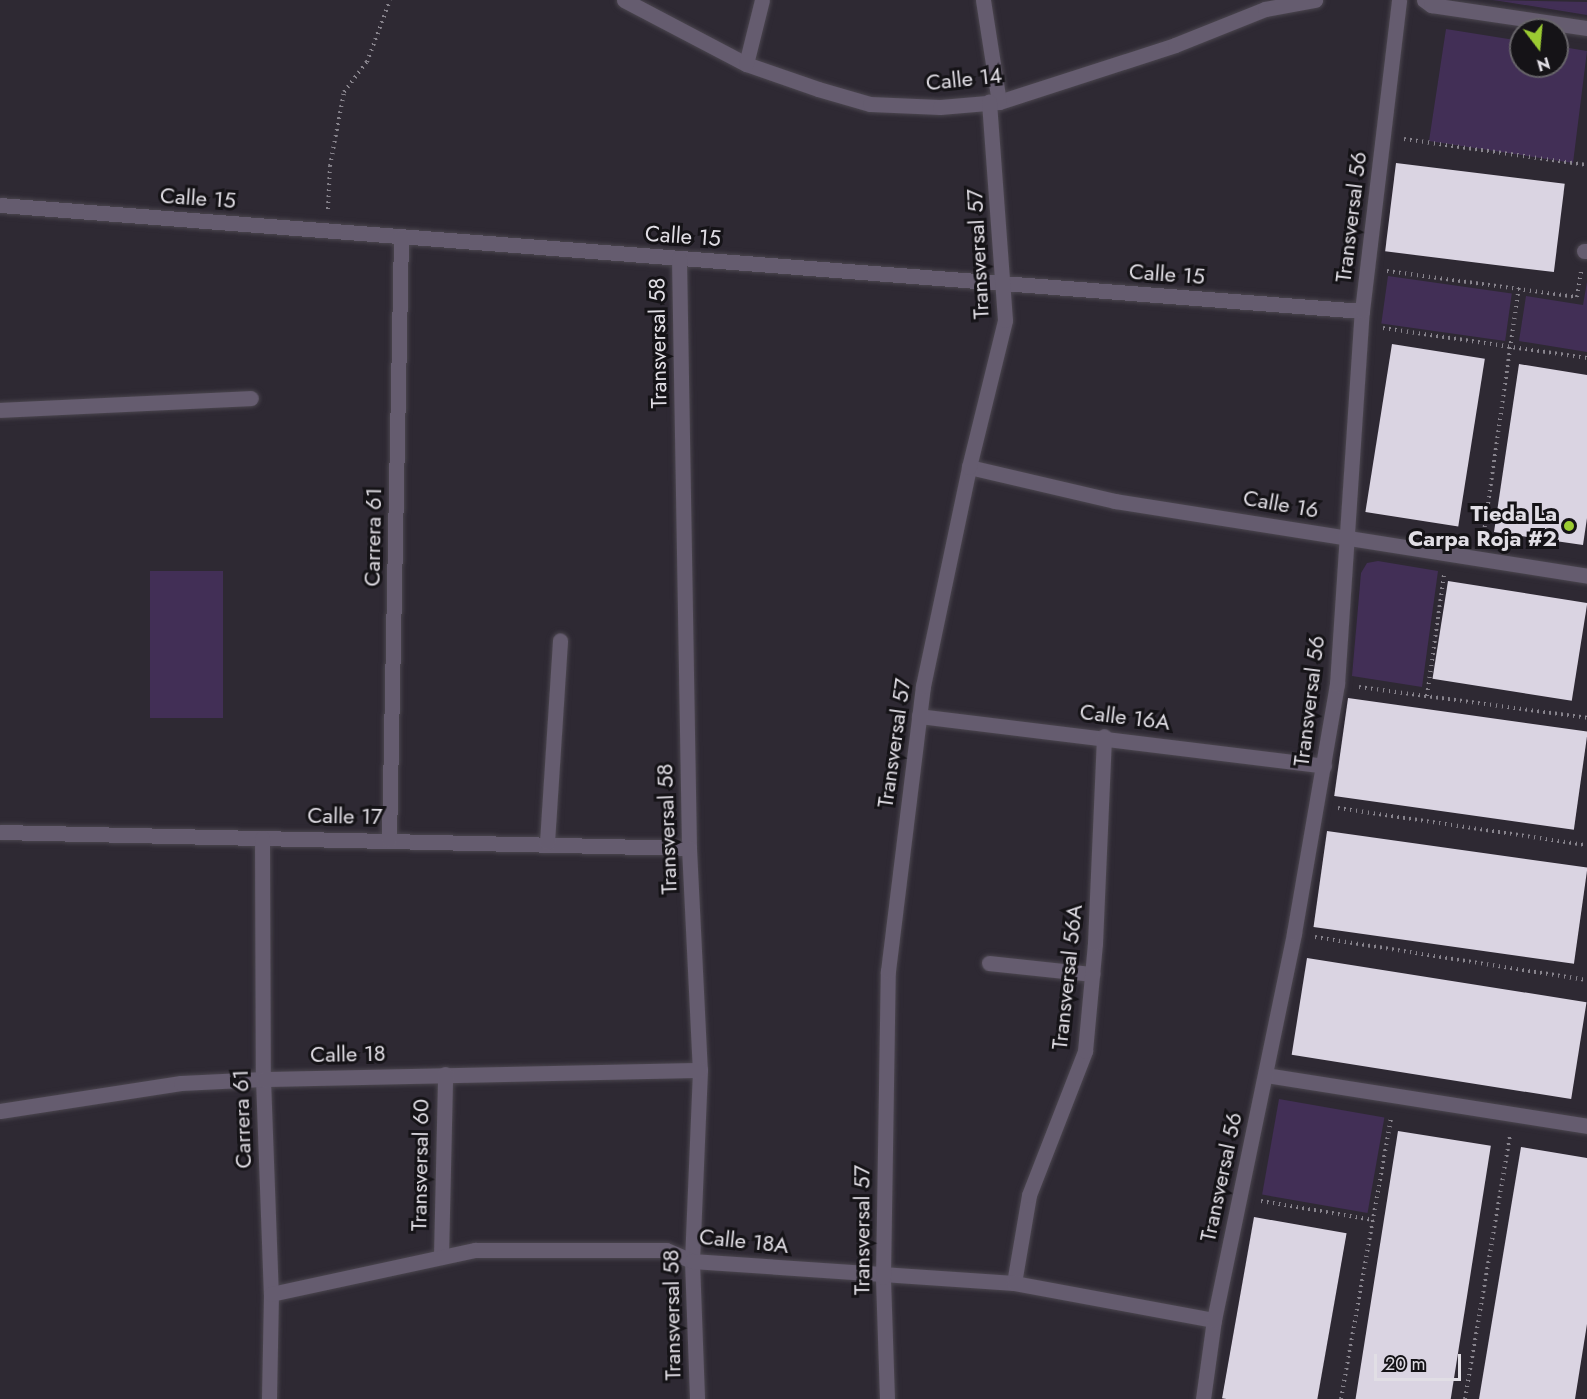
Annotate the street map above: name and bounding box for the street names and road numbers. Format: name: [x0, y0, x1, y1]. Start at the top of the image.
street label: Calle 14: [925, 62, 1003, 96]
street label: Transversal 56: [1330, 150, 1372, 284]
street label: Calle 15: [159, 182, 237, 214]
street label: Transversal 57: [961, 188, 995, 320]
street label: Calle 15: [644, 220, 722, 252]
street label: Calle 15: [1128, 258, 1206, 290]
street label: Transversal 58: [644, 277, 672, 409]
street label: Calle 16: [1241, 484, 1321, 524]
street label: Carrera 61: [359, 487, 387, 587]
street label: Transversal 56: [1288, 634, 1330, 768]
street label: Transversal 57: [872, 677, 916, 809]
street label: Calle 16A: [1078, 698, 1172, 736]
street label: Transversal 58: [652, 763, 682, 895]
street label: Calle 17: [307, 802, 383, 830]
street label: Transversal 56A: [1046, 903, 1088, 1051]
street label: Calle 18: [310, 1040, 386, 1068]
street label: Carrera 61: [227, 1069, 257, 1169]
street label: Transversal 60: [406, 1099, 434, 1231]
street label: Transversal 56: [1194, 1110, 1248, 1244]
street label: Transversal 57: [849, 1165, 875, 1295]
street label: Calle 18A: [698, 1223, 790, 1259]
street label: Transversal 58: [658, 1249, 686, 1381]

